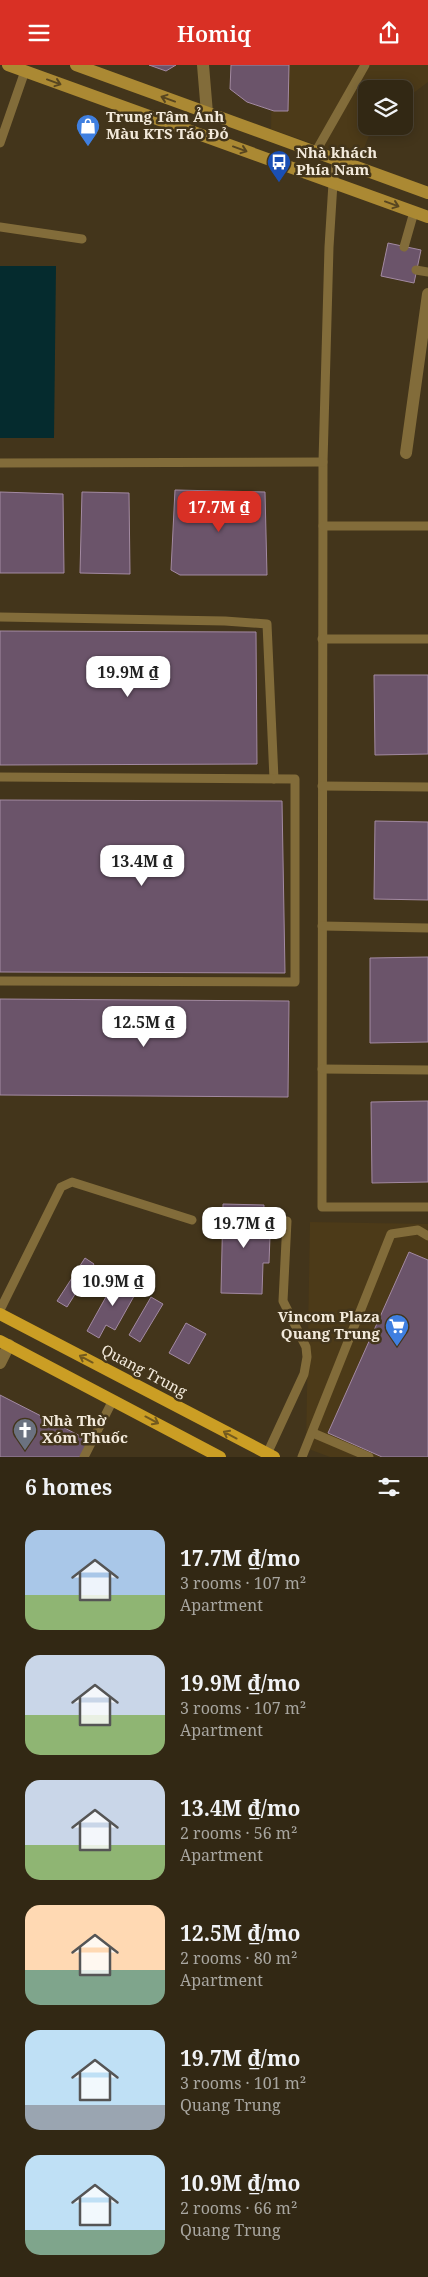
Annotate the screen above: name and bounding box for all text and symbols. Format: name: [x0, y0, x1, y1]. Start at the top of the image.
text: Homiq: [177, 18, 251, 48]
icon: menu: [25, 19, 53, 47]
icon: share: [375, 19, 403, 47]
one-way arrow: [46, 78, 61, 87]
map controls: [358, 80, 413, 135]
button: layers: [358, 80, 413, 135]
one-way arrow: [161, 94, 177, 103]
place label: Trung Tâm Ảnh Màu KTS Táo Đỏ: [106, 106, 229, 143]
shop icon: Trung Tâm Ảnh Màu KTS Táo Đỏ: [75, 113, 101, 147]
place label: Nhà khách Phía Nam: [296, 142, 377, 179]
one-way arrow: [231, 145, 247, 154]
bus stop icon: Nhà khách Phía Nam: [266, 149, 292, 183]
one-way arrow: [384, 200, 400, 209]
pin: 17.7M ₫: [173, 491, 265, 533]
text: 17.7M ₫: [188, 496, 250, 518]
pin: 19.9M ₫: [82, 655, 174, 698]
text: 19.9M ₫: [97, 661, 159, 683]
pin: 13.4M ₫: [96, 845, 188, 887]
text: 13.4M ₫: [111, 850, 173, 872]
pin: 12.5M ₫: [98, 1005, 190, 1048]
text: 12.5M ₫: [113, 1011, 175, 1033]
pin: 19.7M ₫: [198, 1207, 290, 1249]
text: 19.7M ₫: [213, 1212, 275, 1234]
pin: 10.9M ₫: [67, 1265, 159, 1307]
text: 10.9M ₫: [82, 1270, 144, 1292]
place label: Vincom Plaza Quang Trung: [278, 1306, 381, 1343]
supermarket icon: Vincom Plaza Quang Trung: [384, 1313, 410, 1347]
street label: Quang Trung: [98, 1339, 191, 1401]
one-way arrow: [79, 1354, 94, 1364]
place label: Nhà Thờ Xóm Thuốc: [42, 1410, 128, 1447]
one-way arrow: [144, 1415, 159, 1425]
church icon: Nhà Thờ Xóm Thuốc: [12, 1417, 38, 1451]
one-way arrow: [223, 1430, 238, 1439]
text: 6 homes: [25, 1473, 112, 1501]
icon: filters: [375, 1473, 403, 1501]
text: 17.7M ₫/mo: [180, 1544, 301, 1572]
icon: home: [65, 1550, 125, 1610]
text: 3 rooms · 107 m²: [180, 1572, 306, 1594]
text: Apartment: [180, 1594, 263, 1616]
text: 19.9M ₫/mo: [180, 1669, 301, 1697]
icon: home: [65, 1675, 125, 1735]
text: 3 rooms · 107 m²: [180, 1697, 306, 1719]
text: Apartment: [180, 1719, 263, 1741]
text: 13.4M ₫/mo: [180, 1794, 301, 1822]
icon: home: [65, 1800, 125, 1860]
text: 2 rooms · 56 m²: [180, 1822, 297, 1844]
text: Apartment: [180, 1844, 263, 1866]
text: 12.5M ₫/mo: [180, 1919, 301, 1947]
icon: home: [65, 1925, 125, 1985]
text: 2 rooms · 80 m²: [180, 1947, 297, 1969]
text: Apartment: [180, 1969, 263, 1991]
text: 19.7M ₫/mo: [180, 2044, 301, 2072]
icon: home: [65, 2050, 125, 2110]
text: 3 rooms · 101 m²: [180, 2072, 306, 2094]
text: Quang Trung: [180, 2094, 281, 2116]
text: 10.9M ₫/mo: [180, 2169, 301, 2197]
icon: home: [65, 2175, 125, 2235]
text: 2 rooms · 66 m²: [180, 2197, 297, 2219]
text: Quang Trung: [180, 2219, 281, 2241]

